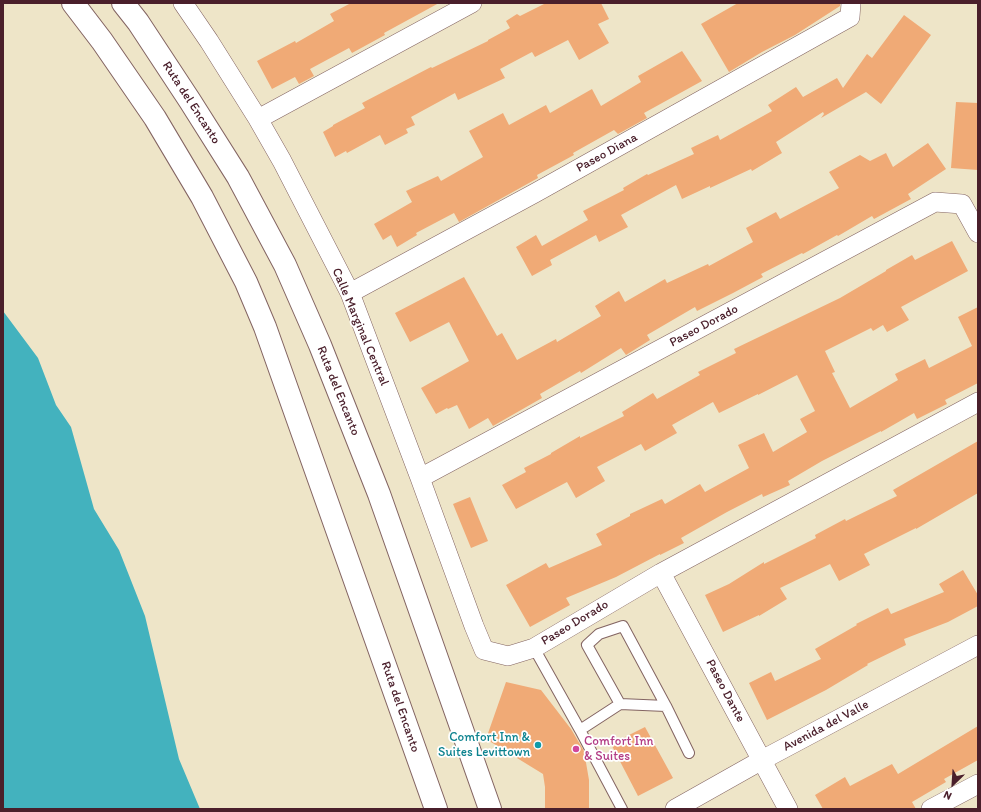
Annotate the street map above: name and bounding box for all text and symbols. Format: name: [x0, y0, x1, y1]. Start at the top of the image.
street label: Ruta del Encanto: [159, 59, 223, 147]
street label: Paseo Diana: [574, 130, 640, 176]
street label: Calle Marginal Central: [328, 266, 392, 388]
street label: Paseo Dorado: [667, 301, 741, 351]
street label: Ruta del Encanto: [313, 344, 363, 438]
street label: Paseo Dorado: [539, 597, 611, 649]
street label: Paseo Dante: [702, 657, 748, 725]
street label: Ruta del Encanto: [377, 659, 423, 755]
street label: Avenida del Valle: [781, 697, 871, 755]
place label: Comfort Inn & Suites Levittown: [438, 730, 530, 761]
place label: Comfort Inn & Suites: [584, 734, 654, 765]
marker: Comfort Inn & Suites Levittown: [533, 740, 543, 750]
marker: Comfort Inn & Suites: [571, 744, 581, 754]
north arrow: [933, 764, 973, 804]
text: N: [942, 788, 954, 803]

